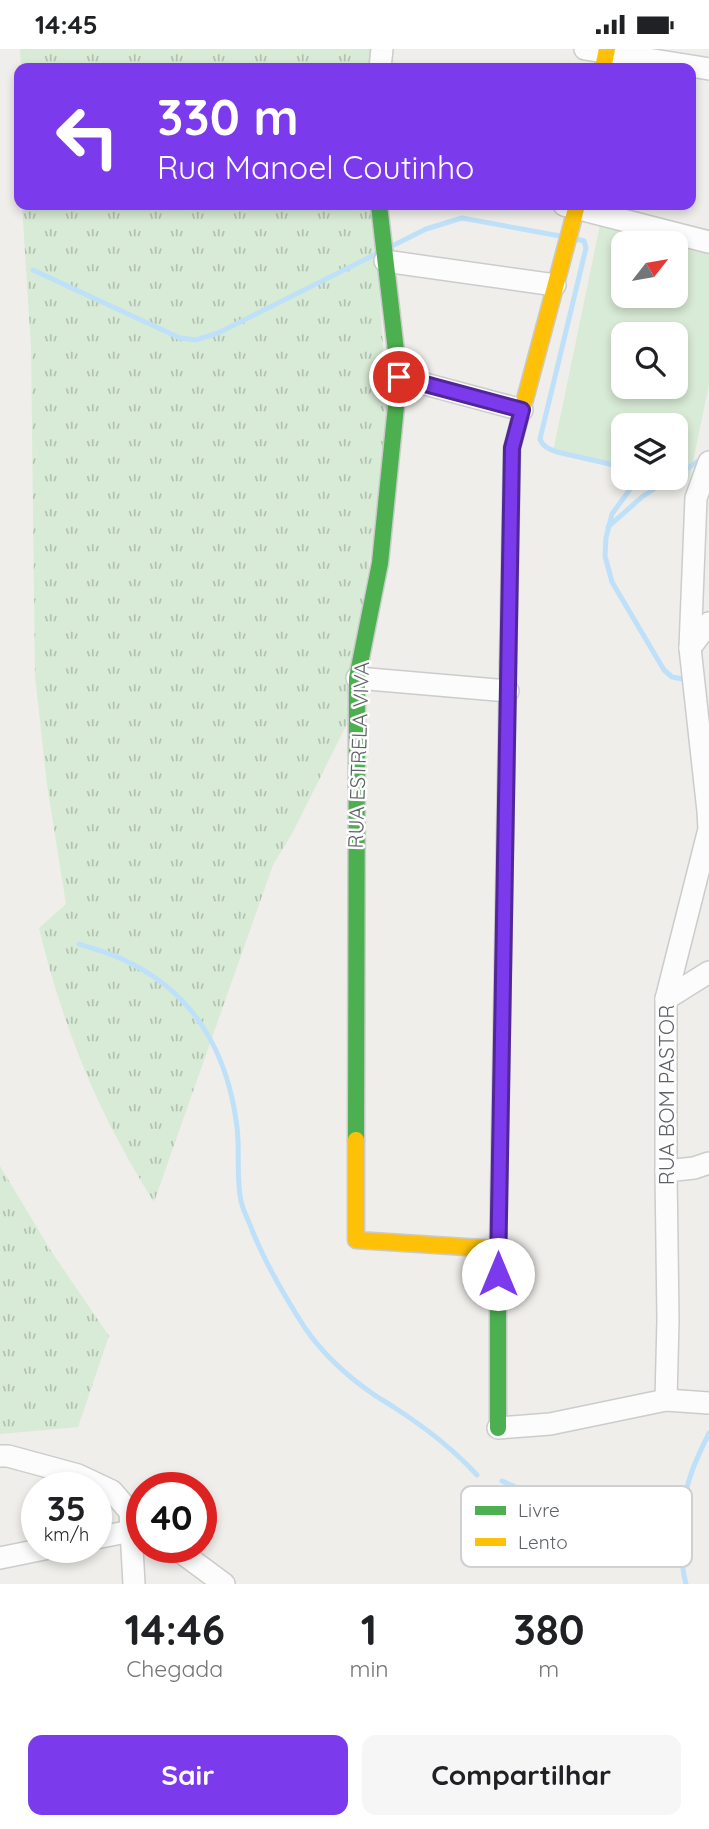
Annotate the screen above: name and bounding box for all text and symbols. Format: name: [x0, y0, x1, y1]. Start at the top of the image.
text: 14:45: [35, 8, 98, 41]
text: 330 m: [157, 86, 299, 147]
icon: left: [42, 91, 133, 182]
text: Rua Manoel Coutinho: [157, 147, 474, 187]
north arrow: [611, 231, 688, 308]
map controls: [611, 231, 688, 490]
button: search: [611, 322, 688, 399]
pin: [369, 347, 429, 407]
icon: arrive: [380, 358, 418, 396]
button: layers: [611, 413, 688, 490]
street label: RUA ESTRELA VIVA: [342, 661, 374, 849]
street label: RUA BOM PASTOR: [653, 1005, 679, 1185]
position arrow: [461, 1237, 535, 1311]
speed limit sign: 40: [126, 1472, 217, 1563]
text: 35: [47, 1486, 86, 1530]
legend: [461, 1486, 692, 1567]
text: Livre: [518, 1498, 560, 1522]
text: km/h: [44, 1523, 89, 1546]
text: Lento: [518, 1530, 568, 1554]
text: 14:46: [125, 1603, 225, 1656]
text: 1: [361, 1603, 377, 1656]
text: 380: [513, 1603, 585, 1656]
text: Chegada: [126, 1654, 223, 1683]
text: min: [349, 1654, 389, 1683]
text: m: [538, 1654, 559, 1683]
button: Sair: [28, 1735, 348, 1815]
button: Compartilhar: [362, 1735, 681, 1815]

